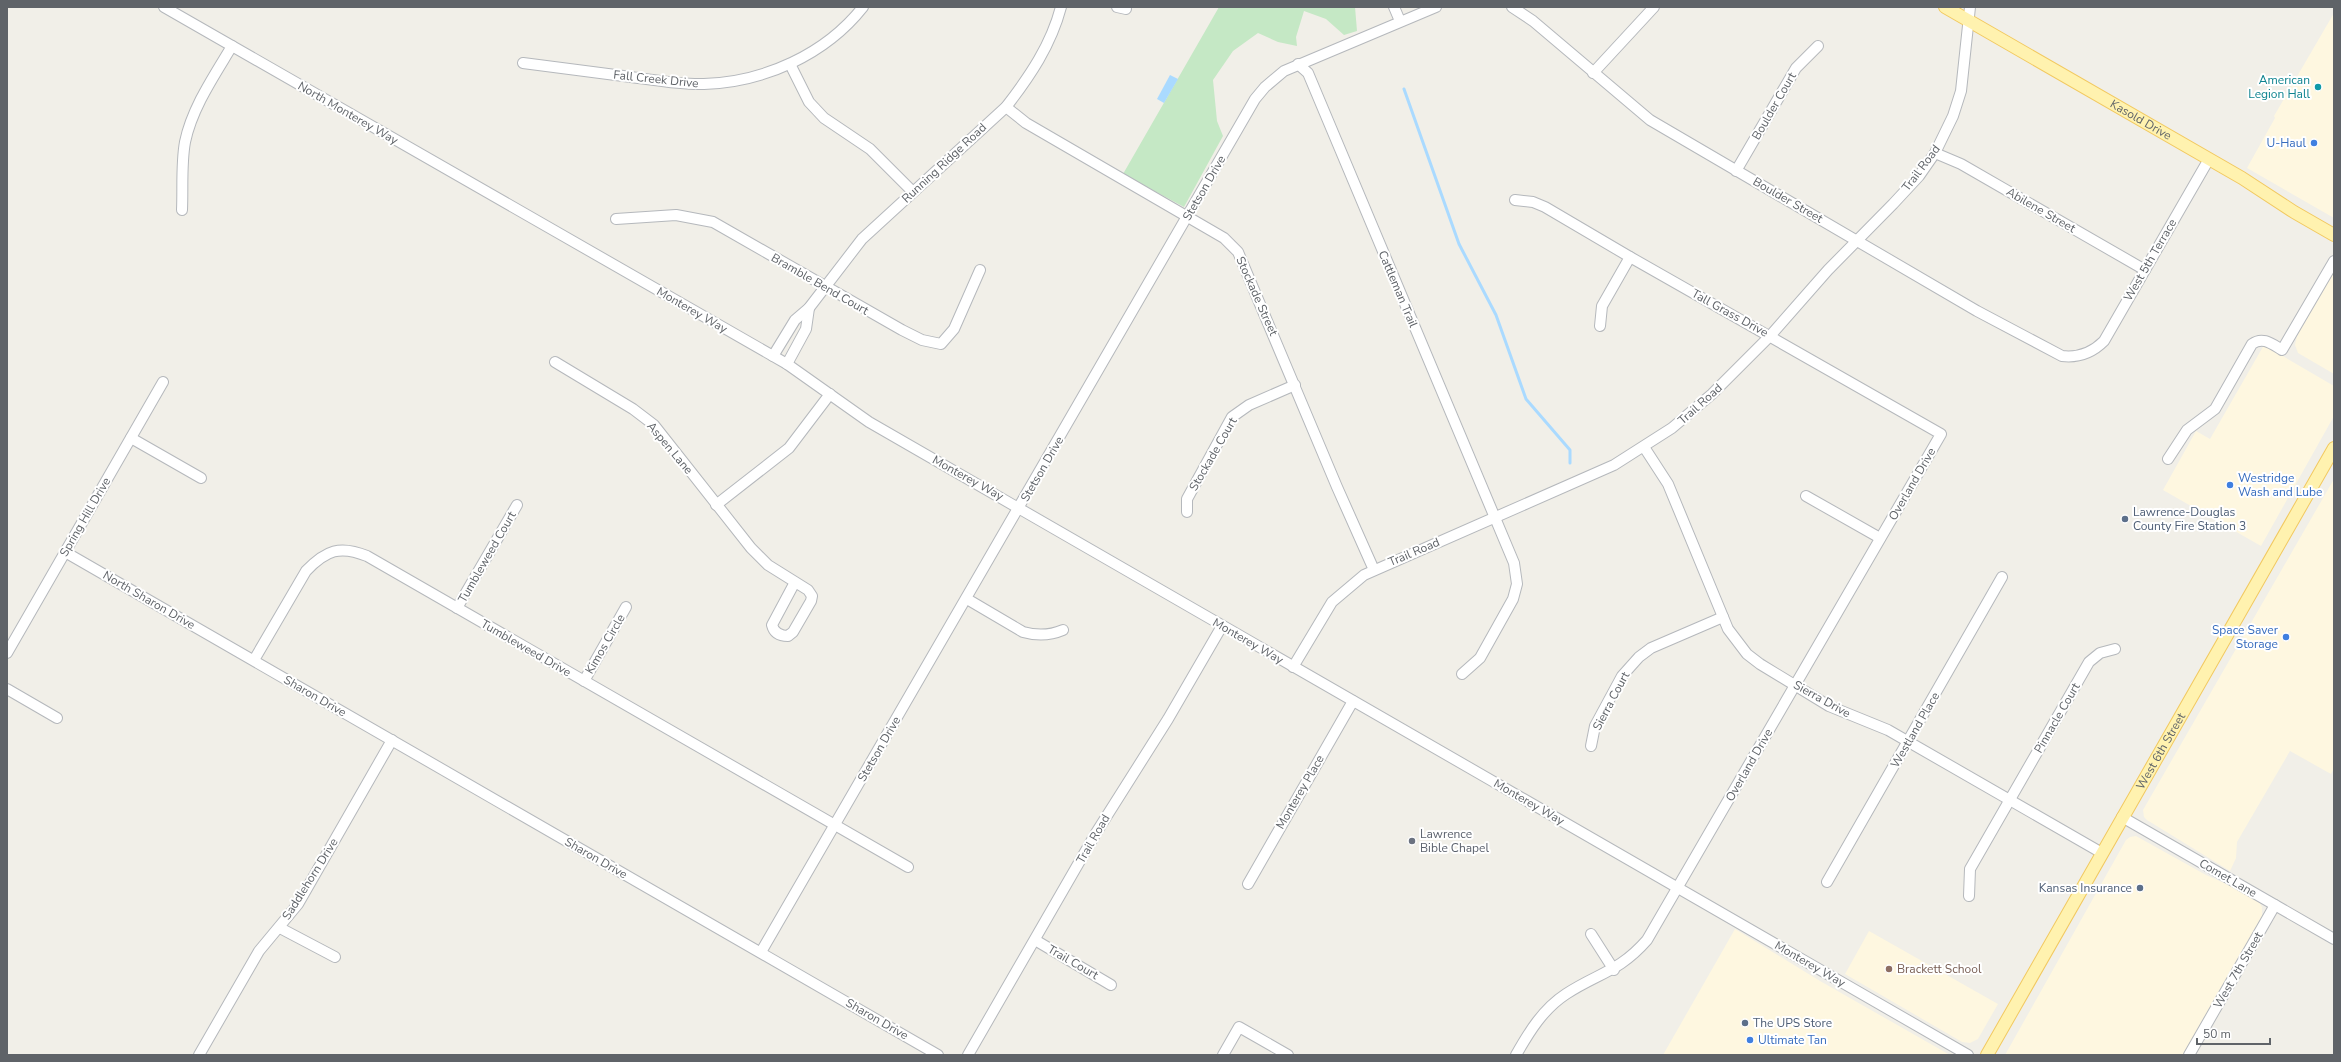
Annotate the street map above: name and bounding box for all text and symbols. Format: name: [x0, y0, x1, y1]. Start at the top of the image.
street label: Fall Creek Drive: [613, 67, 699, 91]
street label: Boulder Court: [1748, 69, 1800, 143]
place label: American Legion Hall: [2248, 72, 2310, 102]
street label: North Monterey Way: [295, 78, 402, 149]
marker: American Legion Hall: [2313, 82, 2323, 92]
street label: Kasold Drive: [2107, 96, 2175, 144]
street label: Running Ridge Road: [898, 120, 990, 206]
place label: U-Haul: [2266, 135, 2306, 151]
marker: U-Haul: [2309, 138, 2319, 148]
street label: Trail Road: [1898, 142, 1944, 194]
street label: Stetson Drive: [1179, 152, 1229, 224]
street label: Boulder Street: [1750, 173, 1827, 227]
street label: Abilene Street: [2003, 184, 2079, 237]
street label: West 5th Terrace: [2120, 216, 2180, 304]
street label: Cattleman Trail: [1375, 248, 1422, 330]
street label: Bramble Bend Court: [768, 250, 872, 319]
street label: Stockade Street: [1232, 254, 1282, 339]
street label: Monterey Way: [654, 283, 731, 337]
street label: Tall Grass Drive: [1689, 285, 1771, 341]
street label: Trail Road: [1674, 380, 1726, 428]
street label: Stockade Court: [1185, 414, 1241, 494]
street label: Aspen Lane: [643, 418, 697, 478]
street label: Stetson Drive: [1017, 433, 1067, 505]
street label: Overland Drive: [1885, 445, 1939, 523]
street label: Monterey Way: [930, 452, 1007, 505]
place label: Westridge Wash and Lube: [2238, 470, 2322, 500]
street label: Spring Hill Drive: [56, 474, 114, 560]
marker: Westridge Wash and Lube: [2225, 480, 2235, 490]
place label: Lawrence-Douglas County Fire Station 3: [2133, 504, 2246, 534]
street label: Tumbleweed Court: [454, 508, 520, 606]
marker: Lawrence-Douglas County Fire Station 3: [2120, 514, 2130, 524]
street label: Trail Road: [1386, 534, 1442, 570]
street label: North Sharon Drive: [100, 567, 198, 633]
street label: Kimos Circle: [581, 611, 629, 677]
street label: Monterey Way: [1210, 614, 1287, 668]
street label: Tumbleweed Drive: [478, 616, 574, 680]
place label: Space Saver Storage: [2212, 622, 2279, 652]
marker: Space Saver Storage: [2281, 632, 2291, 642]
street label: Sierra Court: [1589, 668, 1634, 733]
street label: Sharon Drive: [281, 672, 349, 720]
street label: Sierra Drive: [1791, 677, 1853, 721]
street label: Pinnacle Court: [2030, 679, 2084, 756]
street label: Westland Place: [1887, 689, 1943, 771]
street label: West 6th Street: [2132, 709, 2189, 792]
street label: Stetson Drive: [854, 713, 904, 785]
street label: Overland Drive: [1722, 726, 1776, 804]
street label: Monterey Place: [1272, 752, 1328, 832]
street label: Monterey Way: [1491, 775, 1568, 829]
street label: Trail Road: [1073, 812, 1113, 866]
place label: Lawrence Bible Chapel: [1420, 826, 1489, 856]
street label: Sharon Drive: [562, 834, 630, 882]
street label: Saddlehorn Drive: [278, 835, 342, 923]
marker: Lawrence Bible Chapel: [1407, 836, 1417, 846]
street label: Comet Lane: [2196, 855, 2260, 901]
place label: Kansas Insurance: [2039, 880, 2132, 896]
marker: Kansas Insurance: [2135, 883, 2145, 893]
street label: West 7th Street: [2210, 928, 2267, 1011]
street label: Monterey Way: [1772, 937, 1849, 991]
street label: Trail Court: [1045, 941, 1102, 983]
place label: Brackett School: [1897, 961, 1982, 977]
marker: Brackett School: [1884, 964, 1894, 974]
street label: Sharon Drive: [843, 995, 911, 1043]
place label: The UPS Store: [1753, 1015, 1832, 1031]
marker: The UPS Store: [1740, 1018, 1750, 1028]
scale bar: [2197, 1020, 2270, 1046]
text: 50 m: [2203, 1026, 2231, 1042]
place label: Ultimate Tan: [1758, 1032, 1827, 1048]
marker: Ultimate Tan: [1745, 1035, 1755, 1045]

